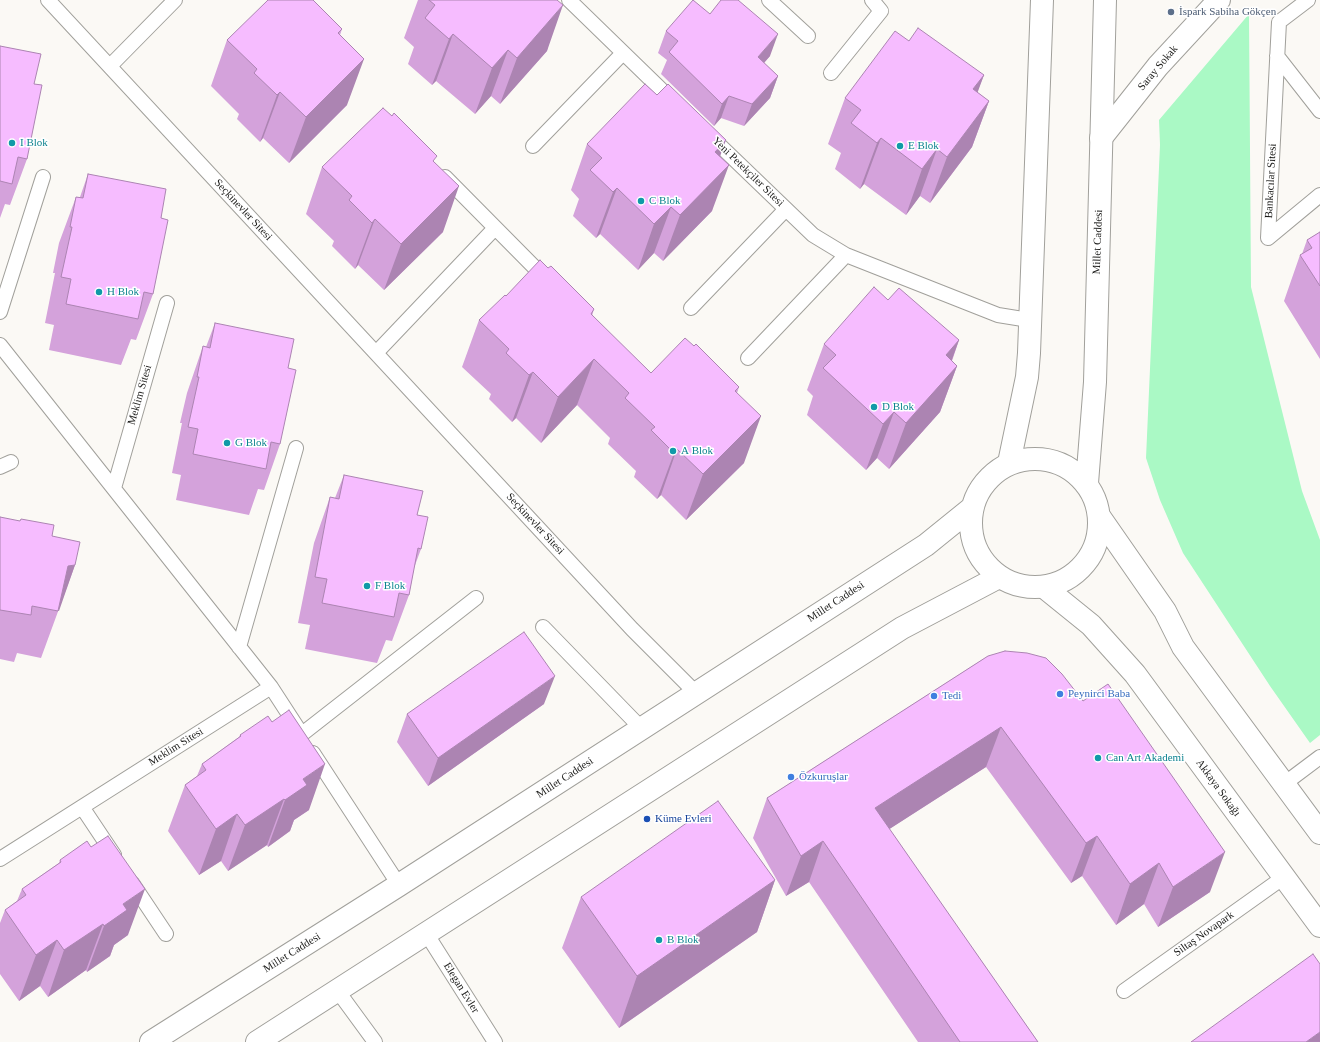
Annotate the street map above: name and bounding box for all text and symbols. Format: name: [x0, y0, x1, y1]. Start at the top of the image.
place label: İspark Sabiha Gökçen: [1179, 5, 1276, 19]
marker: İspark Sabiha Gökçen: [1166, 7, 1176, 17]
street label: Saray Sokak: [1135, 43, 1181, 93]
street label: Yeni Petekçiler Sitesi: [710, 135, 786, 209]
place label: I Blok: [20, 136, 48, 150]
marker: I Blok: [7, 138, 17, 148]
place label: E Blok: [908, 139, 939, 153]
marker: E Blok: [895, 141, 905, 151]
street label: Bankacılar Sitesi: [1262, 143, 1280, 219]
street label: Seçkinevler Sitesi: [211, 177, 275, 243]
place label: C Blok: [649, 194, 680, 208]
marker: C Blok: [636, 196, 646, 206]
street label: Millet Caddesi: [1090, 209, 1106, 275]
place label: H Blok: [107, 285, 139, 299]
marker: H Blok: [94, 287, 104, 297]
street label: Meklim Sitesi: [125, 363, 155, 427]
place label: D Blok: [882, 400, 914, 414]
marker: D Blok: [869, 402, 879, 412]
place label: G Blok: [235, 436, 267, 450]
marker: G Blok: [222, 438, 232, 448]
place label: A Blok: [681, 444, 713, 458]
marker: A Blok: [668, 446, 678, 456]
street label: Seçkinevler Sitesi: [503, 491, 567, 557]
place label: F Blok: [375, 579, 405, 593]
street label: Millet Caddesi: [805, 579, 867, 625]
marker: F Blok: [362, 581, 372, 591]
place label: Peynirci Baba: [1068, 687, 1130, 701]
place label: Tedi: [942, 689, 961, 703]
marker: Peynirci Baba: [1055, 689, 1065, 699]
marker: Tedi: [929, 691, 939, 701]
street label: Meklim Sitesi: [146, 725, 206, 769]
place label: Can Art Akademi: [1106, 751, 1184, 765]
marker: Can Art Akademi: [1093, 753, 1103, 763]
street label: Millet Caddesi: [534, 755, 596, 801]
street label: Akkaya Sokağı: [1193, 757, 1243, 819]
place label: Özkuruşlar: [799, 770, 848, 784]
marker: Özkuruşlar: [786, 772, 796, 782]
place label: Küme Evleri: [655, 812, 712, 826]
marker: Küme Evleri: [642, 814, 652, 824]
street label: Siltaş Novapark: [1171, 908, 1237, 960]
street label: Millet Caddesi: [261, 930, 323, 976]
place label: B Blok: [667, 933, 698, 947]
marker: B Blok: [654, 935, 664, 945]
street label: Elegan Evler: [440, 960, 482, 1016]

